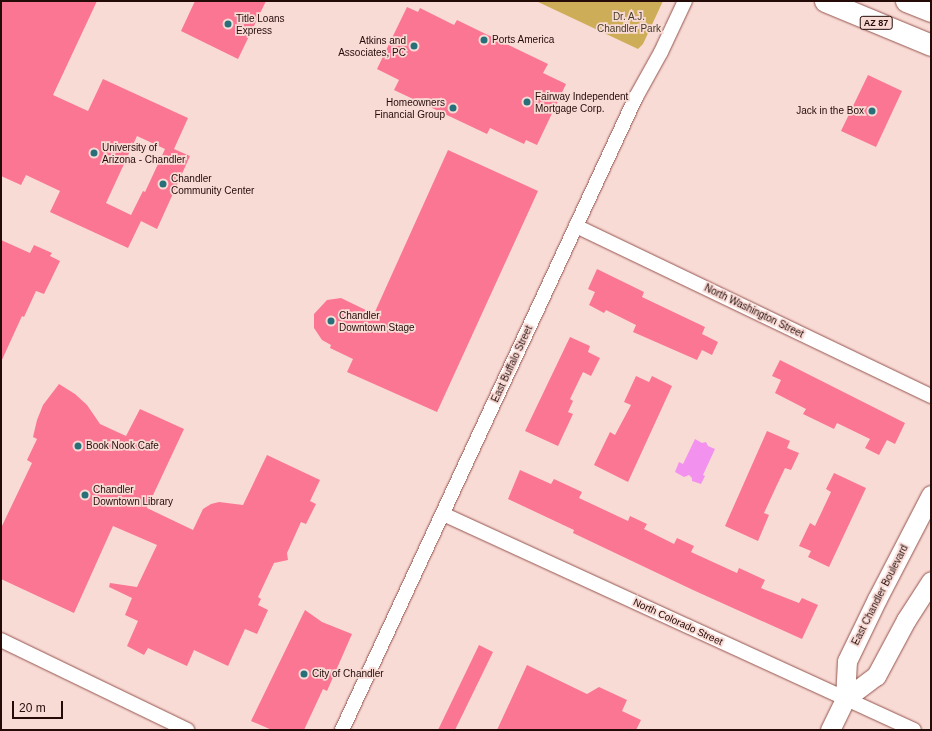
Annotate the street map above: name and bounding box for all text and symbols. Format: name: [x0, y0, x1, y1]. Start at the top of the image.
park label: Dr. A.J. Chandler Park: [597, 10, 661, 34]
place label: Title Loans Express: [236, 12, 285, 36]
road number: AZ 87: [859, 16, 893, 30]
marker: Title Loans Express: [223, 19, 233, 29]
place label: Atkins and Associates, PC: [338, 34, 406, 58]
place label: Ports America: [492, 34, 555, 46]
marker: Ports America: [479, 35, 489, 45]
marker: Atkins and Associates, PC: [409, 41, 419, 51]
place label: Fairway Independent Mortgage Corp.: [535, 90, 628, 114]
place label: Homeowners Financial Group: [374, 96, 445, 120]
marker: Fairway Independent Mortgage Corp.: [522, 97, 532, 107]
marker: Homeowners Financial Group: [448, 103, 458, 113]
place label: Jack in the Box: [796, 105, 864, 117]
marker: Jack in the Box: [867, 106, 877, 116]
place label: University of Arizona - Chandler: [102, 141, 185, 164]
marker: University of Arizona - Chandler: [89, 148, 99, 158]
place label: Chandler Community Center: [171, 172, 254, 196]
marker: Chandler Community Center: [158, 179, 168, 189]
street label: North Washington Street: [702, 282, 806, 340]
place label: Chandler Downtown Stage: [339, 309, 415, 332]
marker: Chandler Downtown Stage: [326, 316, 336, 326]
street label: East Buffalo Street: [489, 324, 535, 404]
place label: Book Nook Cafe: [86, 440, 159, 452]
marker: Book Nook Cafe: [73, 441, 83, 451]
place label: Chandler Downtown Library: [93, 483, 173, 506]
marker: Chandler Downtown Library: [80, 490, 90, 500]
street label: East Chandler Boulevard: [849, 543, 911, 647]
street label: North Colorado Street: [631, 596, 725, 648]
place label: City of Chandler: [312, 668, 384, 680]
marker: City of Chandler: [299, 669, 309, 679]
scale bar: [14, 693, 65, 719]
text: 20 m: [19, 701, 46, 715]

